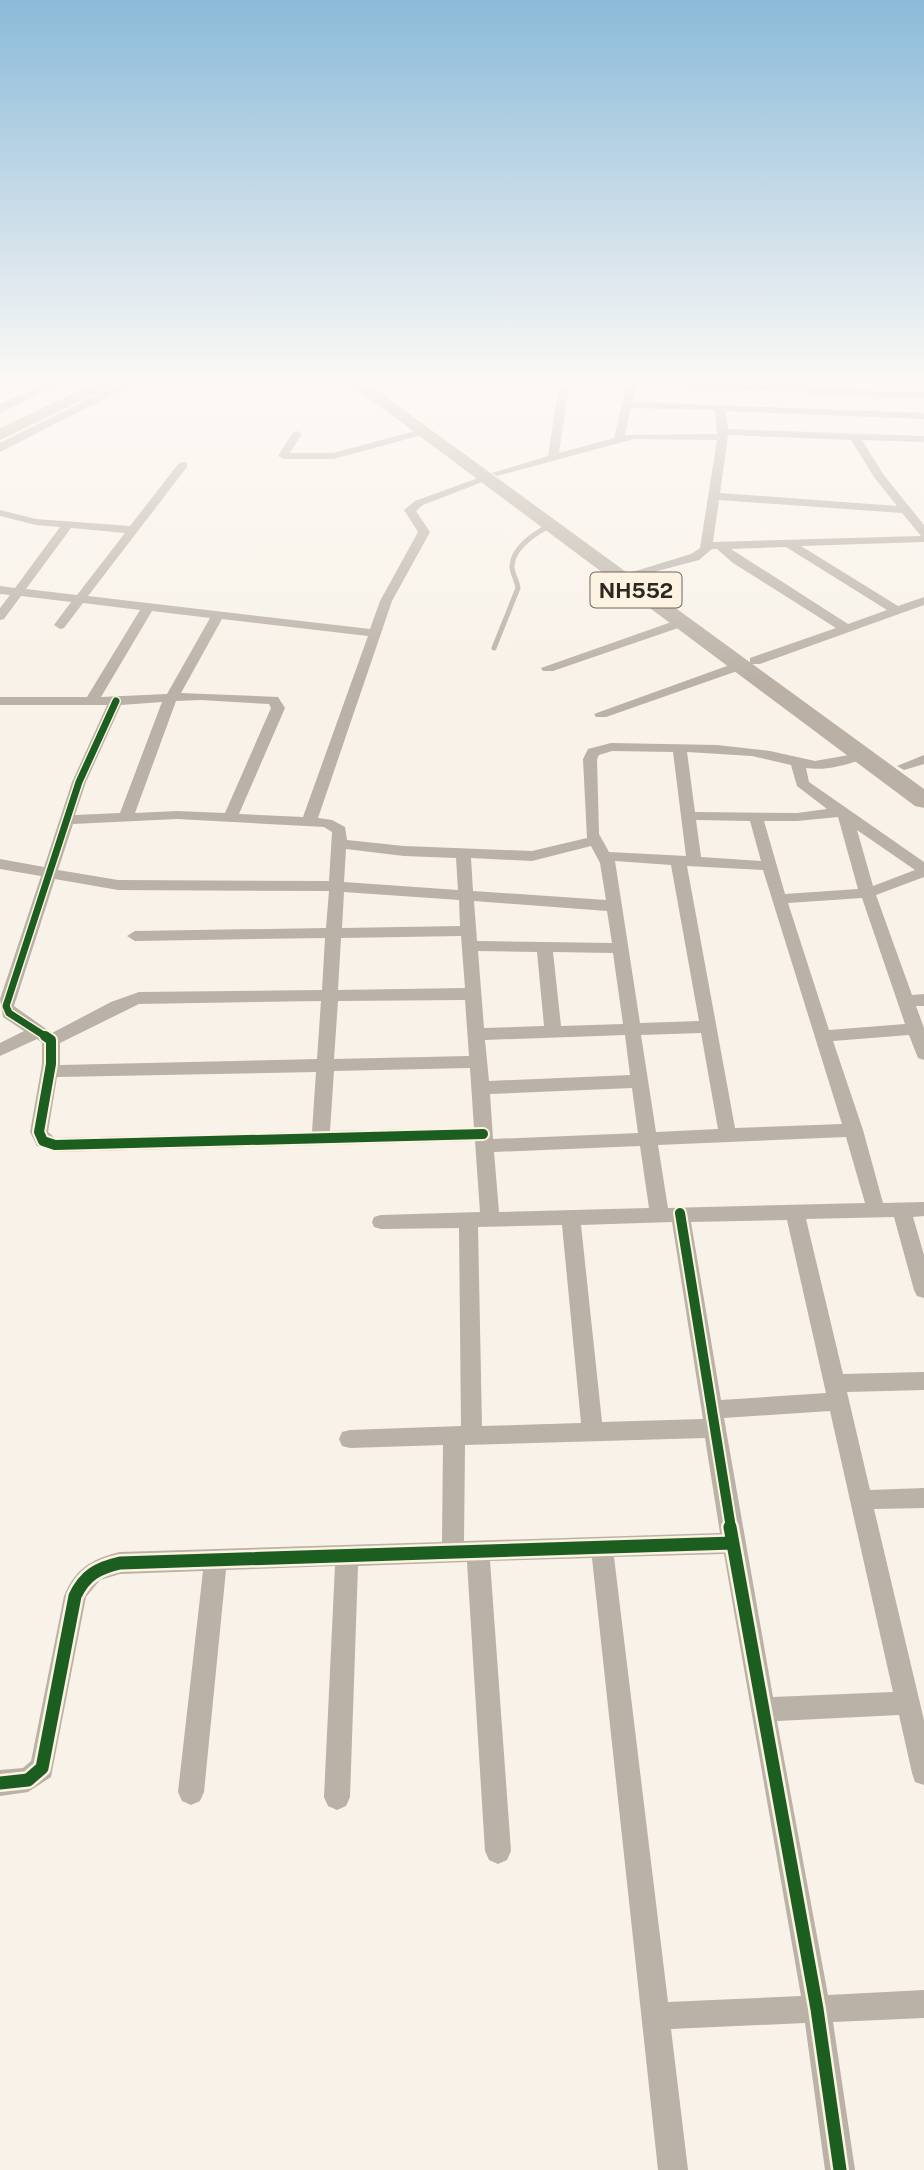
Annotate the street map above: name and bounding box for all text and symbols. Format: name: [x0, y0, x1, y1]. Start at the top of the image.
road number: NH552: [590, 572, 682, 608]

